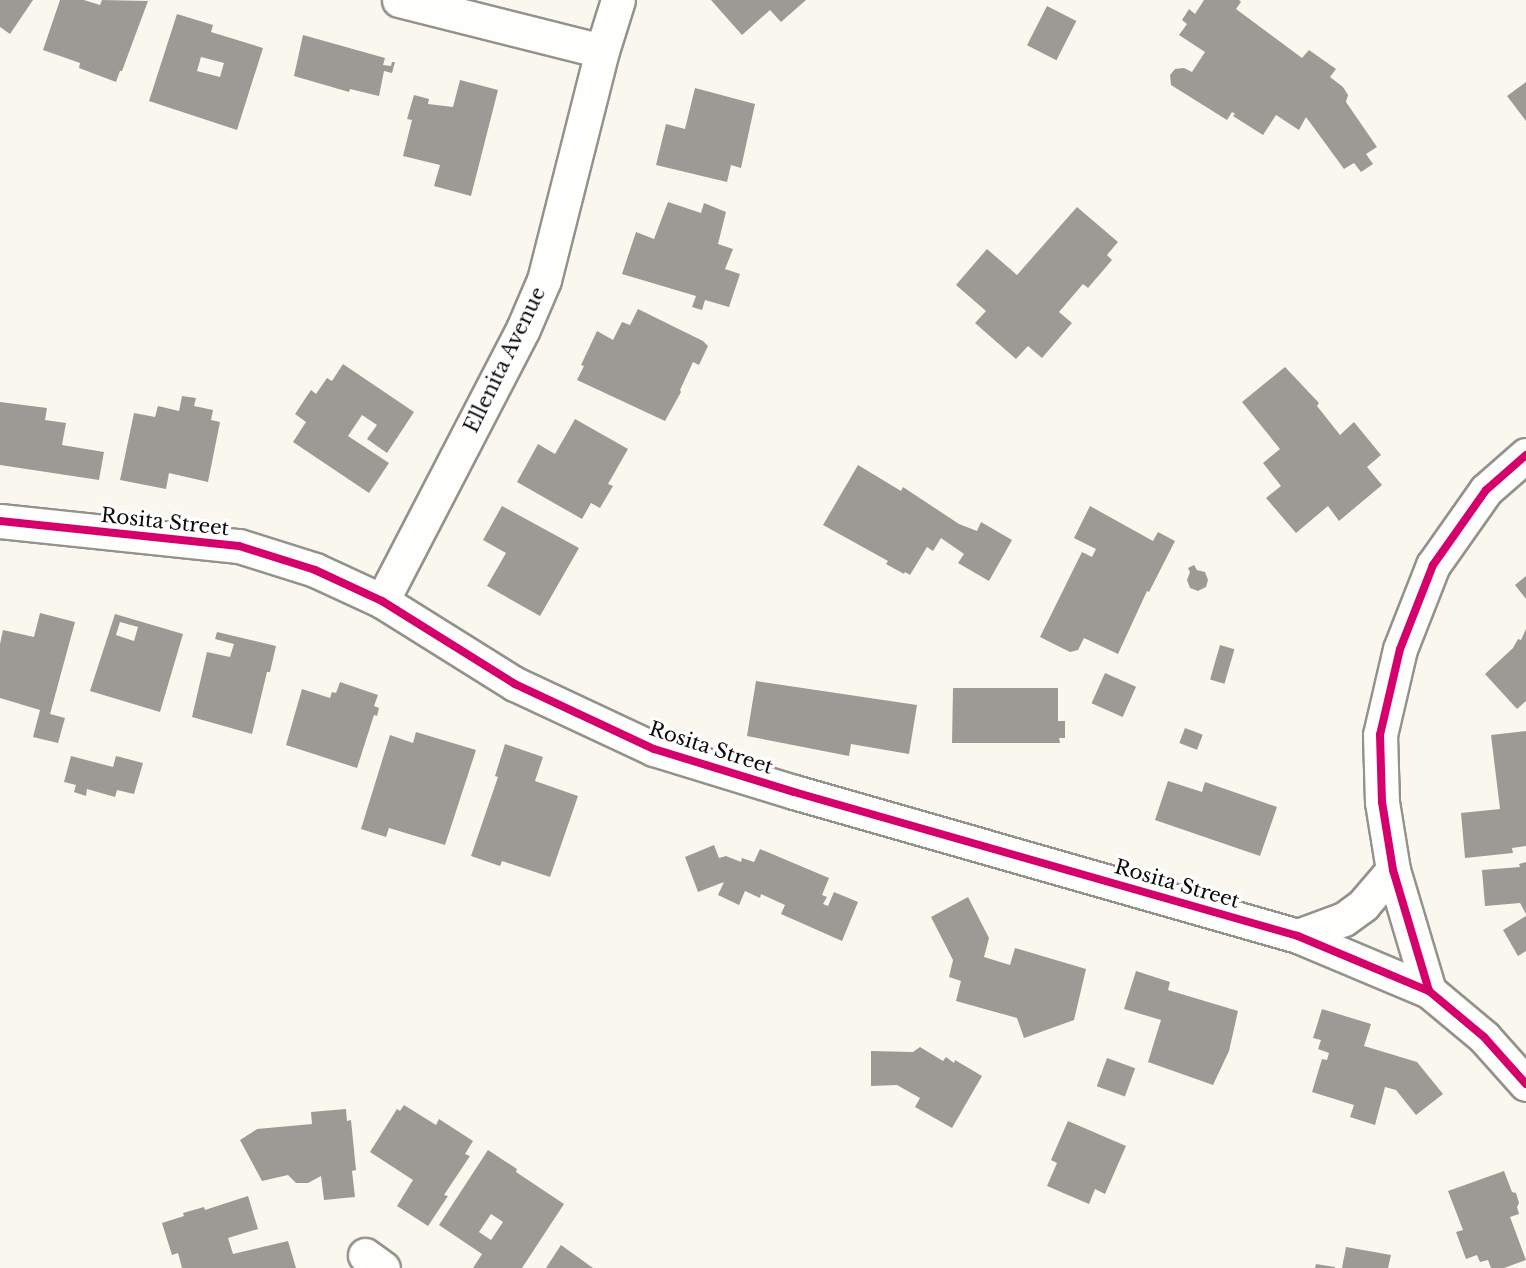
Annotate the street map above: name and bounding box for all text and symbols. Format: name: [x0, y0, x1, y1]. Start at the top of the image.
street label: Ellenita Avenue: [459, 283, 551, 437]
street label: Rosita Street: [100, 503, 230, 541]
street label: Rosita Street: [646, 717, 776, 779]
street label: Rosita Street: [1112, 855, 1242, 913]

